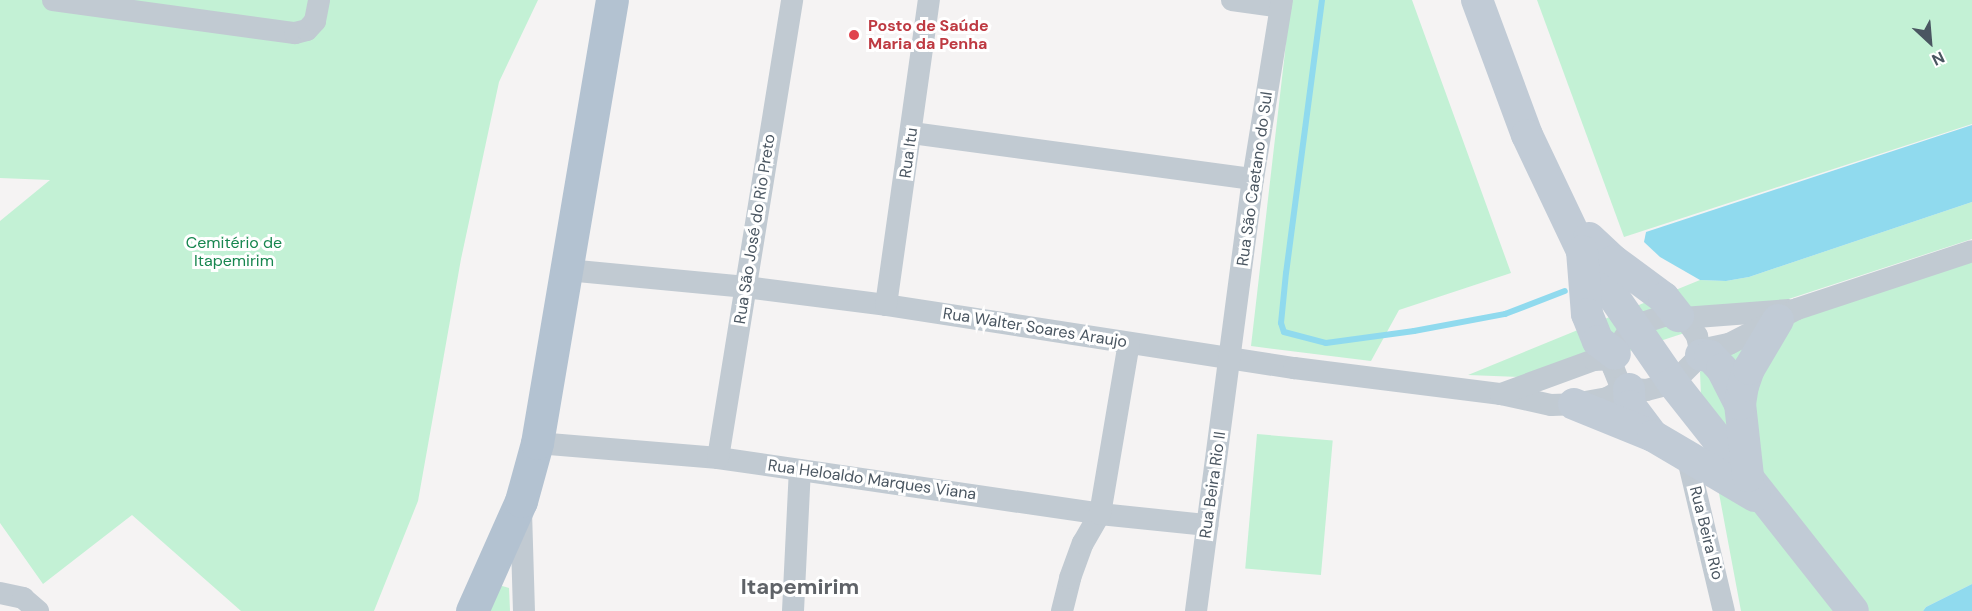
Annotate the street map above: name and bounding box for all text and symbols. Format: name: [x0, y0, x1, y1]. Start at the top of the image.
north arrow: [1900, 12, 1960, 72]
place label: Posto de Saúde Maria da Penha: [868, 16, 989, 54]
marker: Posto de Saúde Maria da Penha: [845, 26, 863, 44]
text: N: [1928, 47, 1948, 71]
street label: Rua São Caetano do Sul: [1233, 90, 1277, 268]
street label: Rua Itu: [896, 127, 922, 179]
street label: Rua São José do Rio Preto: [730, 133, 780, 325]
park label: Cemitério de Itapemirim: [186, 233, 282, 271]
street label: Rua Walter Soares Araujo: [942, 304, 1128, 352]
street label: Rua Beira Rio II: [1196, 430, 1230, 540]
street label: Rua Heloaldo Marques Viana: [767, 456, 977, 504]
street label: Rua Beira Rio: [1685, 484, 1727, 582]
district label: Itapemirim: [741, 574, 859, 600]

